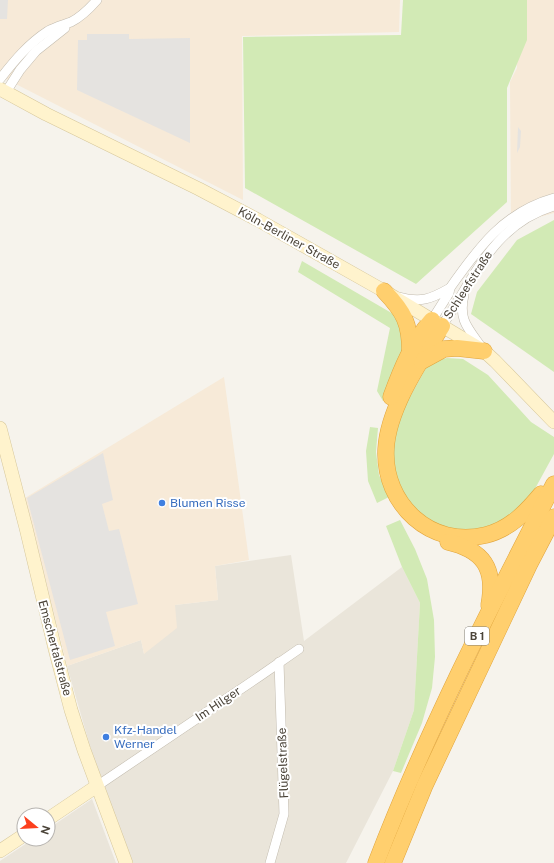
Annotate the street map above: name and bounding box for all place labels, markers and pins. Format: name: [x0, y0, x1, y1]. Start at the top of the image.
place label: Blumen Risse: [170, 496, 246, 510]
marker: Blumen Risse: [157, 498, 167, 508]
place label: Kfz-Handel Werner: [114, 723, 177, 751]
marker: Kfz-Handel Werner: [101, 732, 111, 742]

